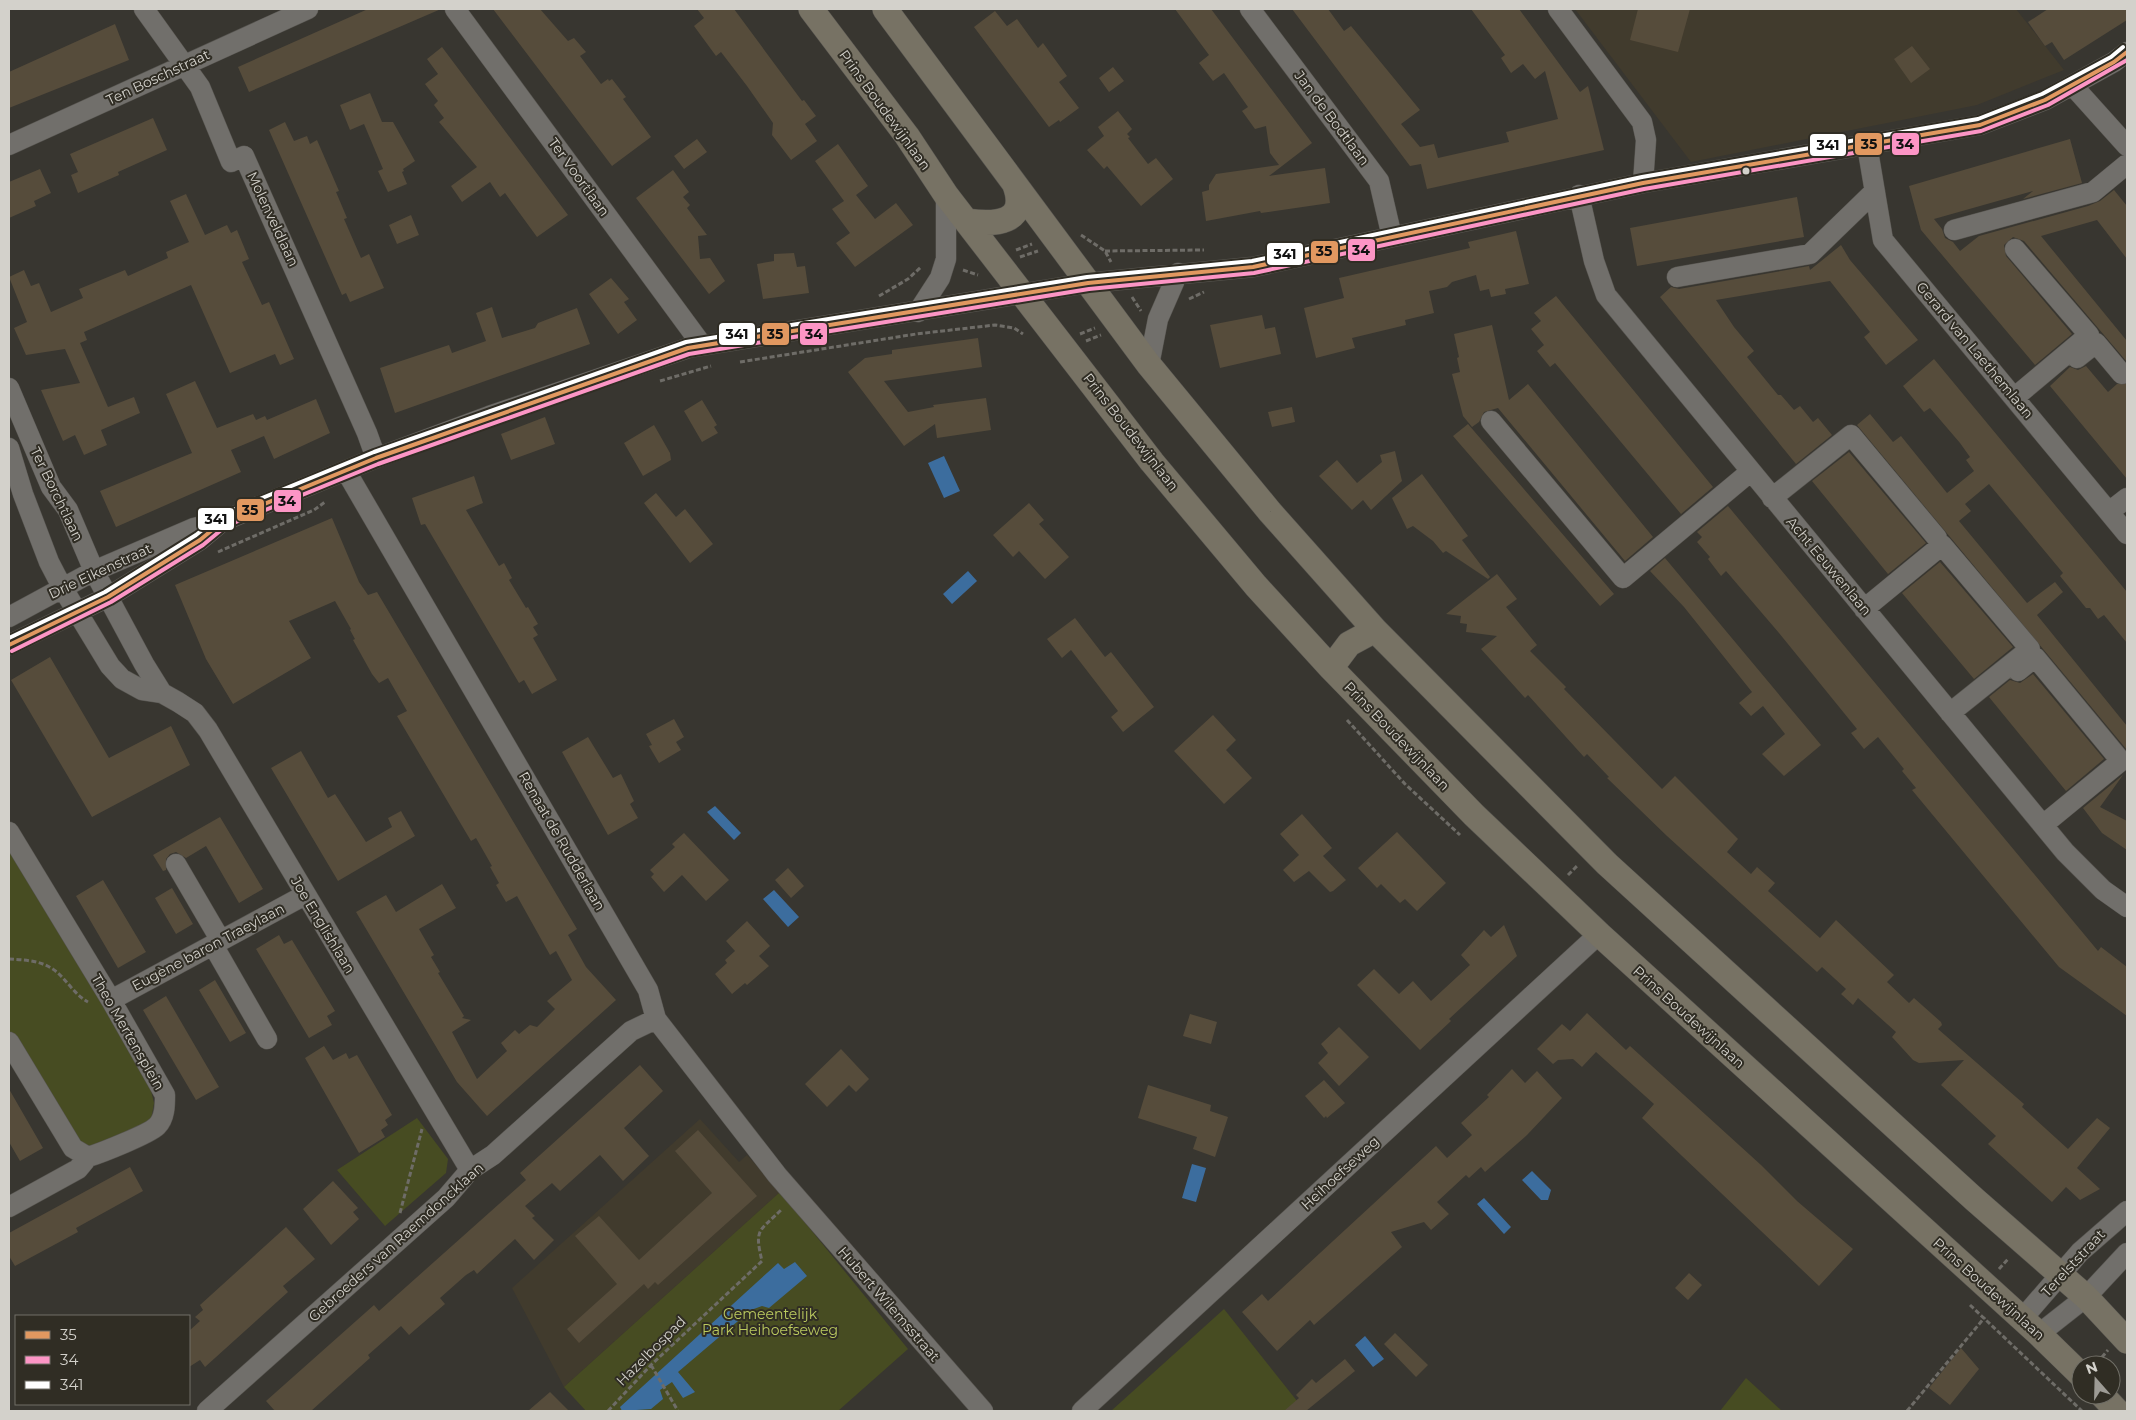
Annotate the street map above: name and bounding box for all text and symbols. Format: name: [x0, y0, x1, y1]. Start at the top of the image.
street label: Ten Boschstraat: [103, 45, 213, 109]
street label: Prins Boudewijnlaan: [835, 46, 935, 174]
street label: Jan de Bodtlaan: [1290, 66, 1374, 169]
line badge: 35: [1854, 132, 1883, 156]
line badge: 34: [1891, 132, 1920, 156]
line badge: 341: [1809, 133, 1847, 157]
street label: Ter Voortlaan: [544, 134, 614, 220]
text: 35: [1860, 135, 1877, 153]
text: 34: [1895, 135, 1914, 153]
text: 341: [1815, 136, 1840, 154]
unlabelled marker: [1741, 166, 1751, 176]
street label: Molenveldlaan: [243, 169, 303, 269]
line badge: 34: [1347, 238, 1376, 262]
line badge: 35: [1310, 240, 1339, 264]
text: 34: [1351, 241, 1370, 259]
line badge: 341: [1266, 242, 1304, 266]
text: 35: [1315, 242, 1332, 260]
text: 341: [1272, 245, 1297, 263]
street label: Gerard van Laethemlaan: [1912, 278, 2038, 422]
line badge: 341: [718, 322, 756, 346]
line badge: 35: [761, 322, 790, 346]
line badge: 34: [799, 322, 828, 346]
text: 341: [724, 325, 749, 343]
text: 35: [766, 325, 783, 343]
text: 34: [804, 325, 823, 343]
street label: Prins Boudewijnlaan: [1079, 369, 1183, 495]
street label: Ter Borchtlaan: [26, 444, 88, 544]
line badge: 34: [273, 489, 302, 513]
text: 34: [277, 492, 296, 510]
line badge: 35: [236, 498, 265, 522]
text: 35: [241, 501, 258, 519]
line badge: 341: [197, 507, 235, 531]
text: 341: [203, 510, 228, 528]
street label: Acht Eeuwenlaan: [1782, 513, 1876, 619]
street label: Drie Eikenstraat: [46, 539, 155, 603]
street label: Prins Boudewijnlaan: [1340, 678, 1454, 794]
street label: Renaat de Rudderlaan: [515, 768, 609, 914]
street label: Joe Englishlaan: [286, 872, 359, 977]
street label: Eugène baron Traeylaan: [129, 899, 287, 995]
street label: Prins Boudewijnlaan: [1629, 962, 1749, 1072]
street label: Theo Mertensplein: [87, 971, 169, 1093]
street label: Heihoefseweg: [1297, 1132, 1383, 1214]
street label: Gebroeders van Raemdoncklaan: [305, 1159, 487, 1325]
street label: Terelststraat: [2037, 1225, 2109, 1300]
street label: Prins Boudewijnlaan: [1929, 1234, 2049, 1344]
street label: Hubert Wilemsstraat: [834, 1243, 944, 1365]
park label: Gemeentelijk Park Heihoefseweg: [702, 1305, 838, 1339]
street label: Hazelbospad: [612, 1312, 690, 1390]
legend: [15, 1315, 190, 1405]
text: 35: [60, 1325, 77, 1344]
text: 34: [60, 1350, 78, 1369]
north arrow: [2071, 1355, 2121, 1405]
text: N: [2083, 1357, 2100, 1378]
text: 341: [60, 1375, 83, 1394]

